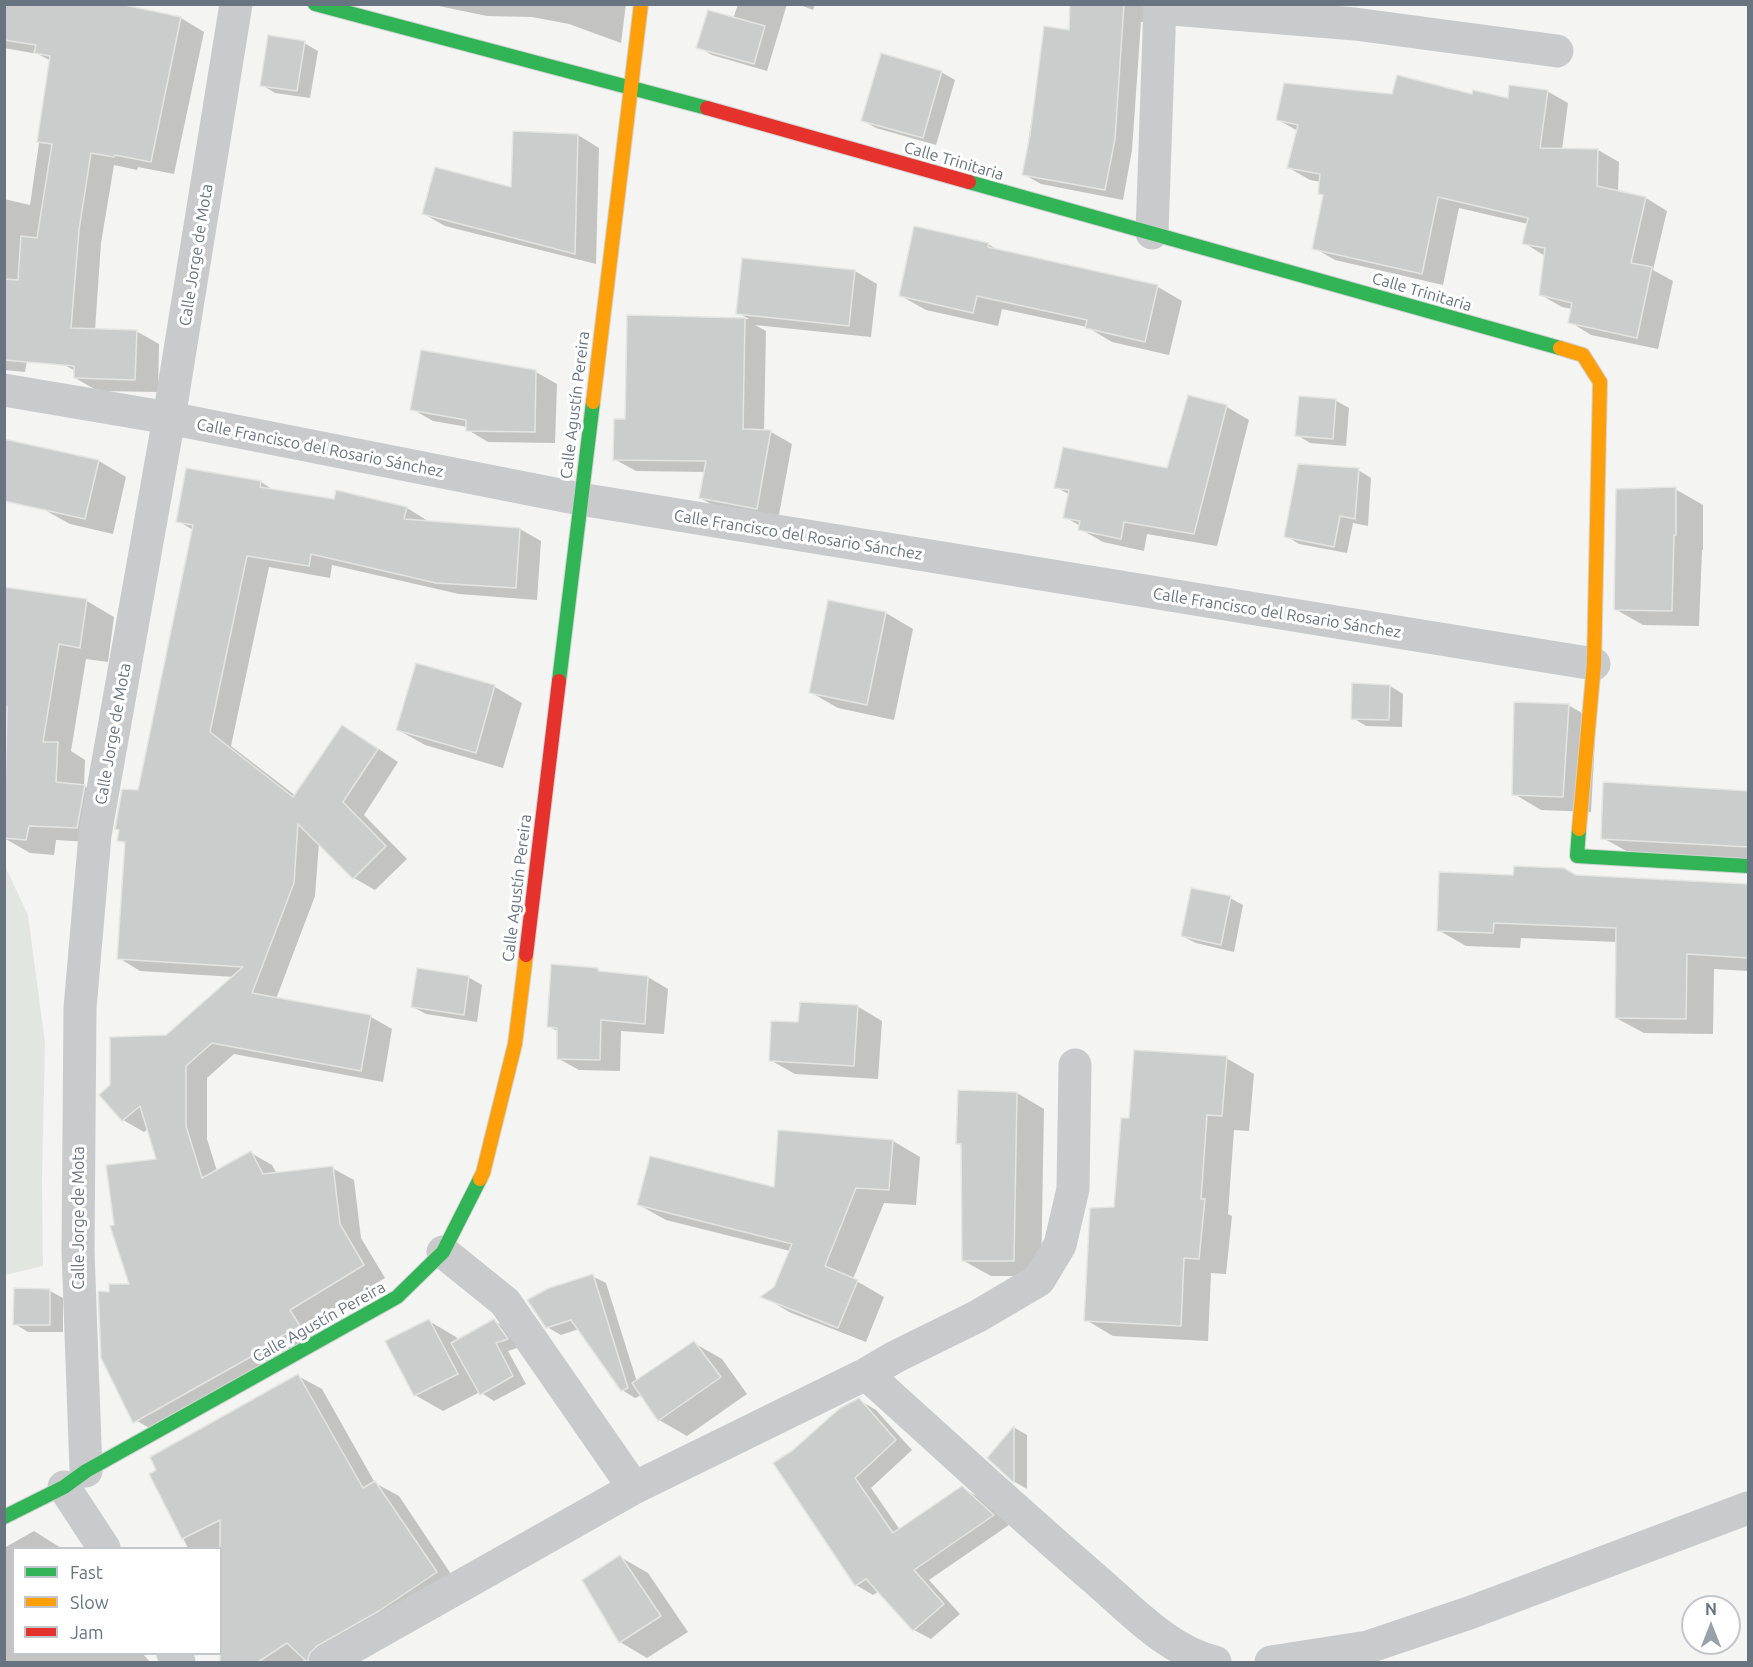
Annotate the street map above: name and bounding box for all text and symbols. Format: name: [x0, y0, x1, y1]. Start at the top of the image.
street label: Calle Trinitaria: [902, 138, 1006, 184]
street label: Calle Jorge de Mota: [175, 183, 217, 327]
street label: Calle Trinitaria: [1370, 269, 1474, 315]
street label: Calle Agustín Pereira: [556, 330, 594, 480]
street label: Calle Francisco del Rosario Sánchez: [195, 415, 445, 481]
street label: Calle Francisco del Rosario Sánchez: [672, 506, 924, 564]
street label: Calle Francisco del Rosario Sánchez: [1151, 584, 1403, 642]
street label: Calle Jorge de Mota: [91, 662, 135, 806]
street label: Calle Agustín Pereira: [498, 813, 536, 963]
street label: Calle Jorge de Mota: [69, 1146, 89, 1290]
street label: Calle Agustín Pereira: [249, 1278, 389, 1366]
legend: [12, 1547, 222, 1655]
text: Fast: [70, 1562, 103, 1582]
text: Slow: [70, 1592, 109, 1612]
north arrow: [1681, 1595, 1741, 1655]
text: N: [1705, 1600, 1717, 1618]
text: Jam: [70, 1622, 104, 1642]

